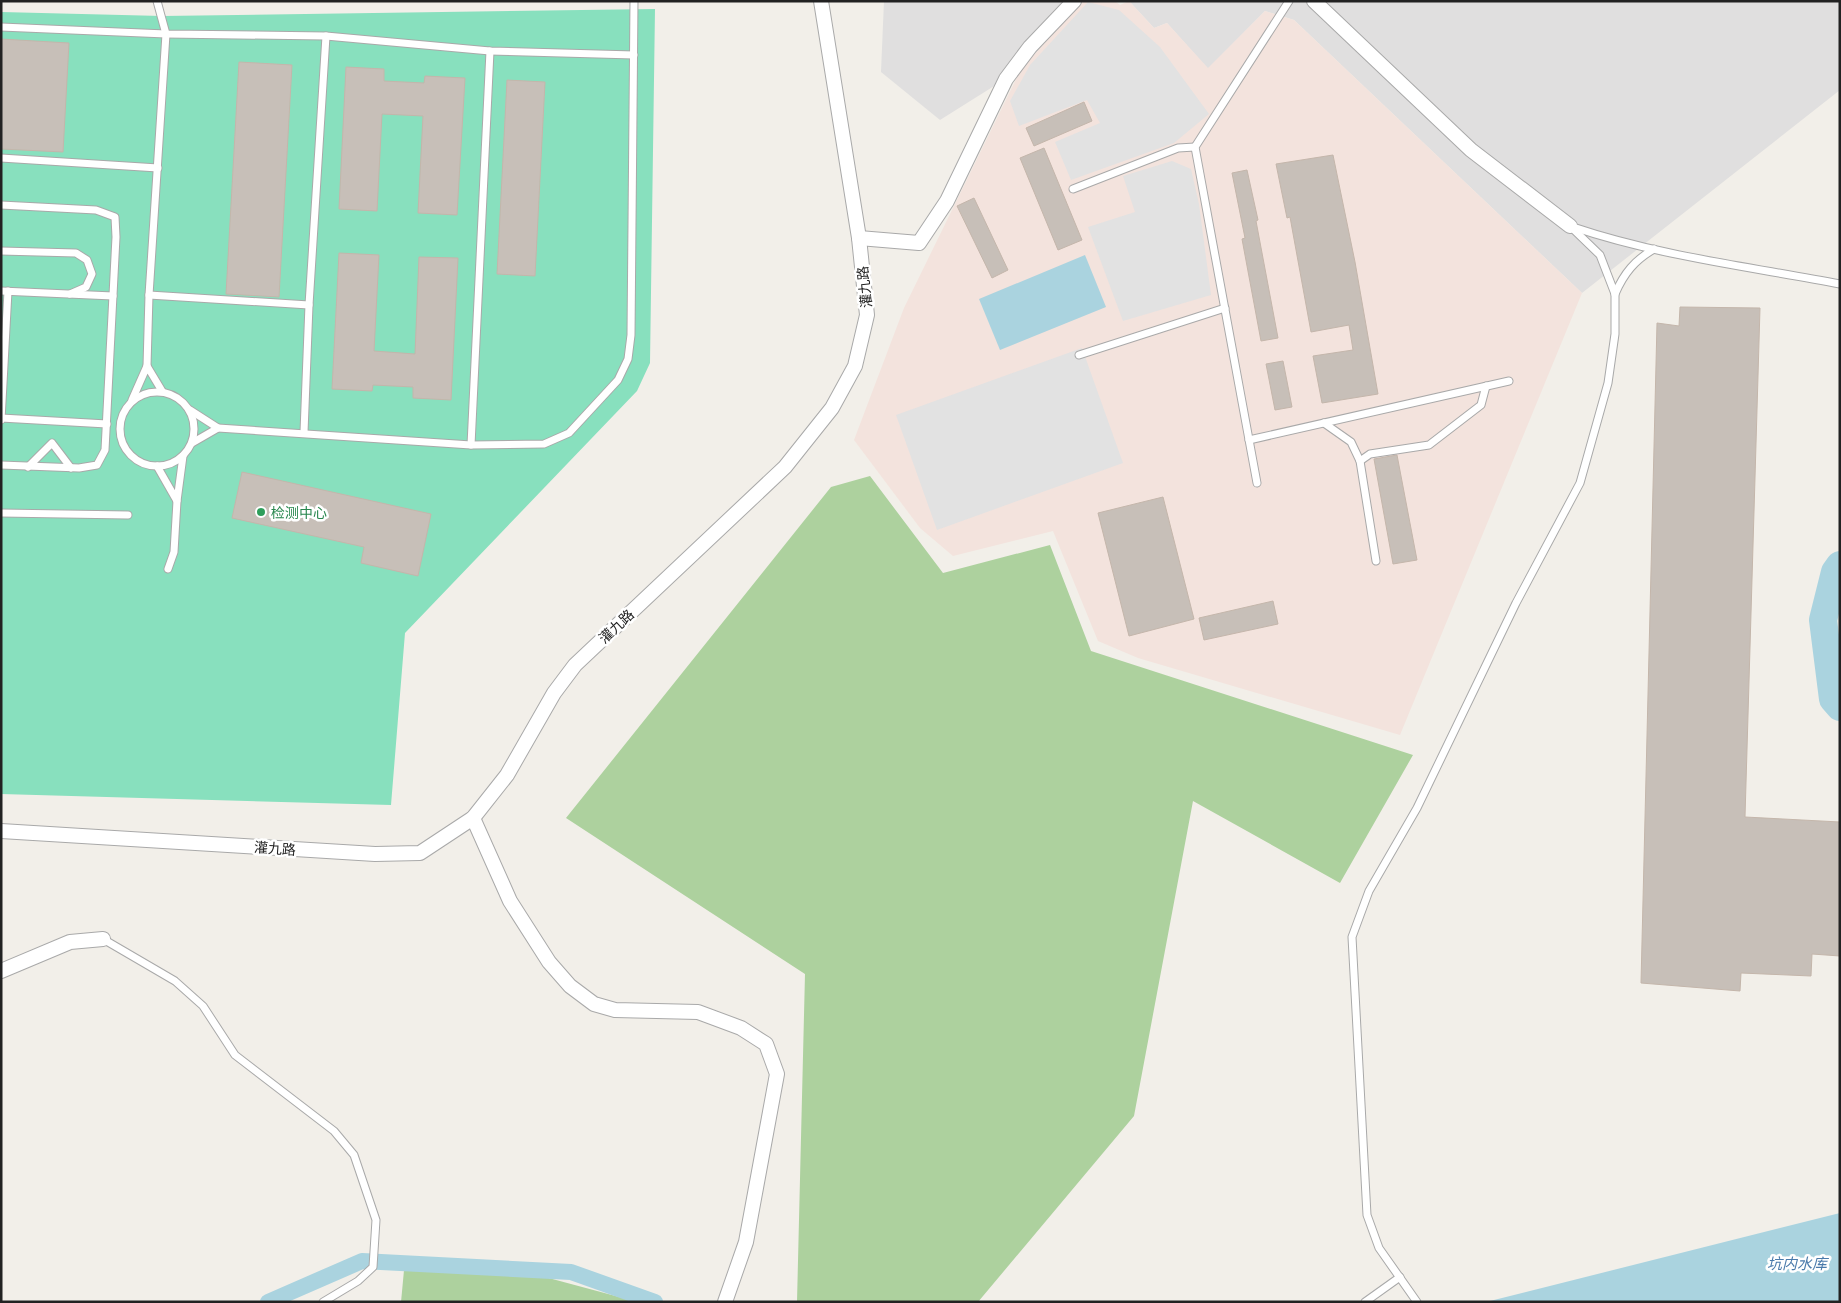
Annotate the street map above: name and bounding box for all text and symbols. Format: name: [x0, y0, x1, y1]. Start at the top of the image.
street label: 灌九路: [853, 265, 875, 309]
place label: 检测中心: [271, 504, 327, 521]
marker: 检测中心: [255, 506, 267, 518]
street label: 灌九路: [595, 605, 637, 647]
street label: 灌九路: [253, 838, 297, 858]
water label: 坑内水库: [1767, 1254, 1830, 1273]

